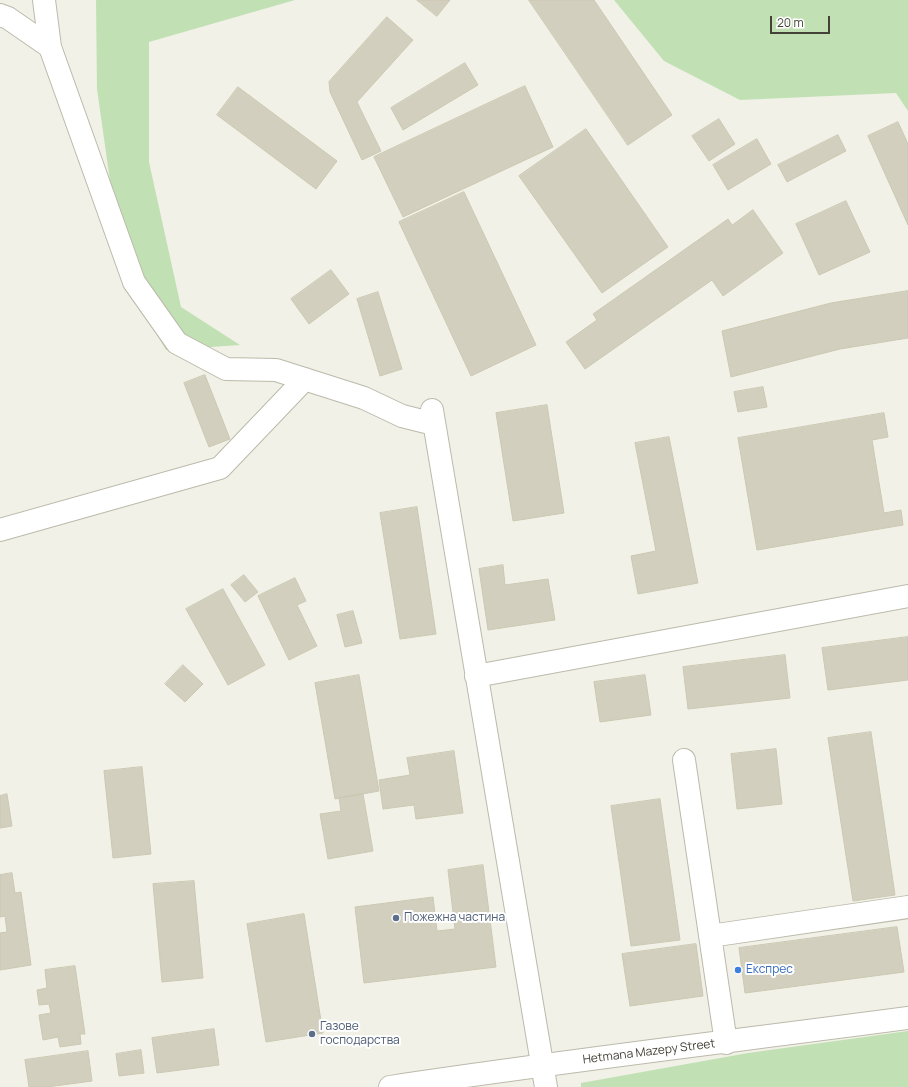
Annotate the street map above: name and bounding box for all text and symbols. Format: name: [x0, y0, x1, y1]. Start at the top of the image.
scale bar: [772, 8, 832, 34]
text: 20 m: [777, 14, 804, 31]
place label: Пожежна частина: [404, 911, 505, 925]
marker: Пожежна частина: [391, 913, 401, 923]
place label: Експрес: [746, 963, 793, 977]
marker: Експрес: [733, 965, 743, 975]
place label: Газове господарства: [320, 1020, 400, 1048]
marker: Газове господарства: [307, 1029, 317, 1039]
street label: Hetmana Mazepy Street: [582, 1037, 716, 1067]

